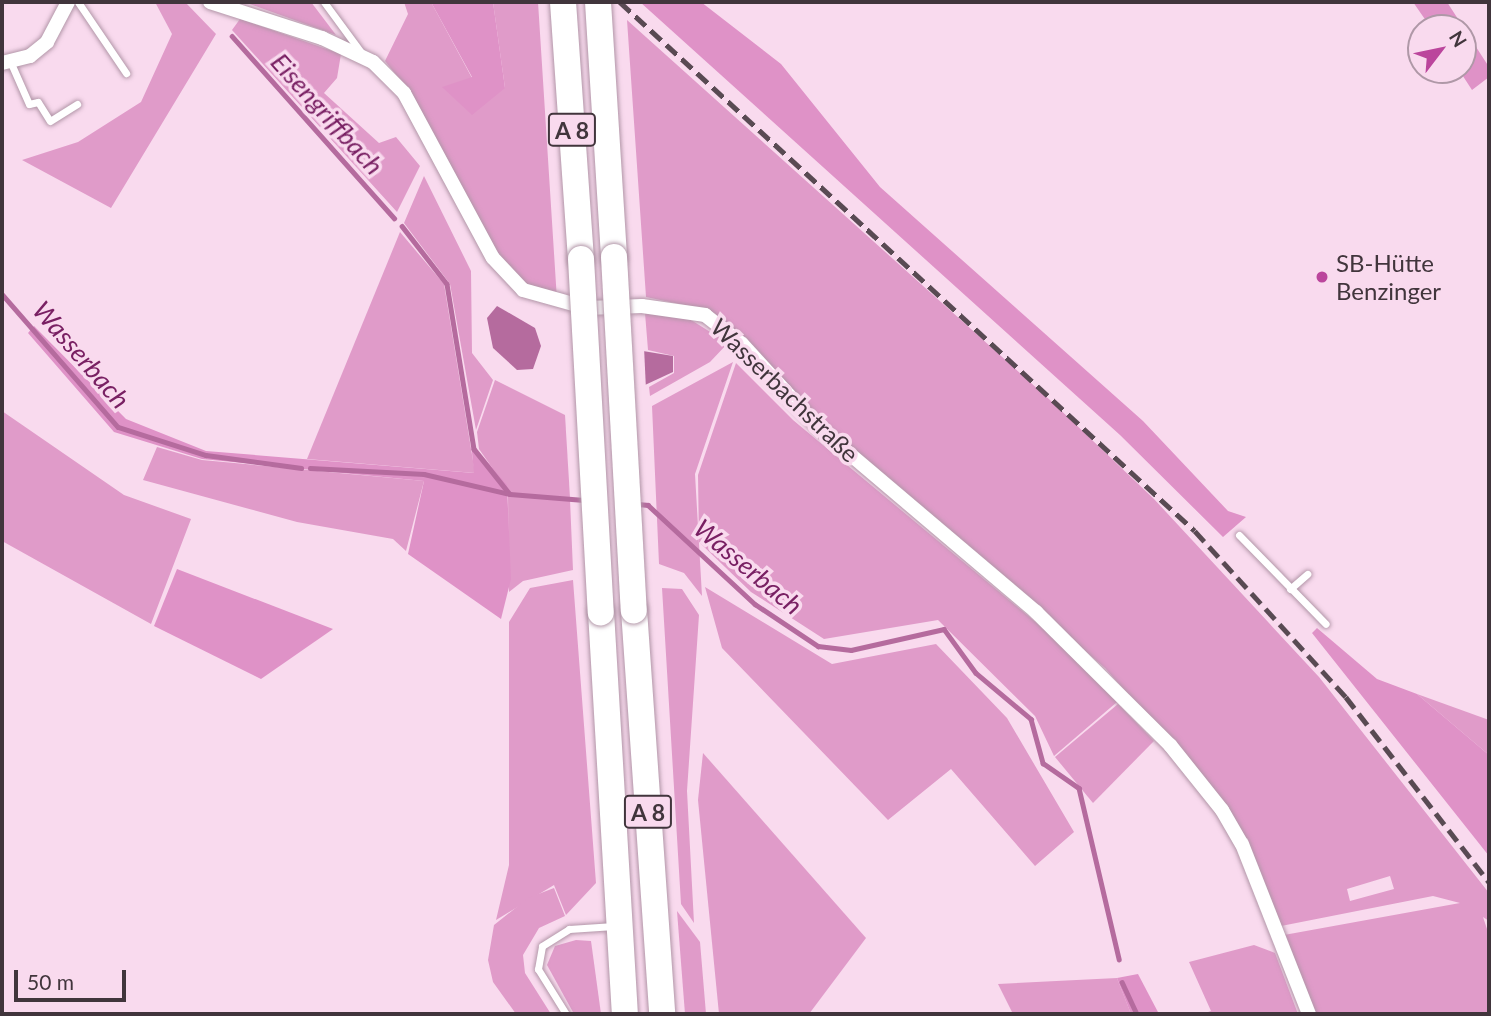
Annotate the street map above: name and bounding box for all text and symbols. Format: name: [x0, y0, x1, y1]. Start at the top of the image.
north arrow: [1407, 14, 1477, 84]
text: N: [1445, 26, 1472, 51]
water label: Eisengriffbach: [264, 47, 390, 181]
road number: A 8: [548, 111, 596, 150]
place label: SB-Hütte Benzinger: [1336, 249, 1441, 305]
marker: SB-Hütte Benzinger: [1314, 269, 1330, 285]
water label: Wasserbach: [26, 295, 136, 415]
street label: Wasserbachstraße: [705, 312, 865, 468]
water label: Wasserbach: [688, 513, 808, 621]
road number: A 8: [624, 792, 672, 832]
scale bar: [18, 956, 130, 1000]
text: 50 m: [27, 969, 74, 994]

